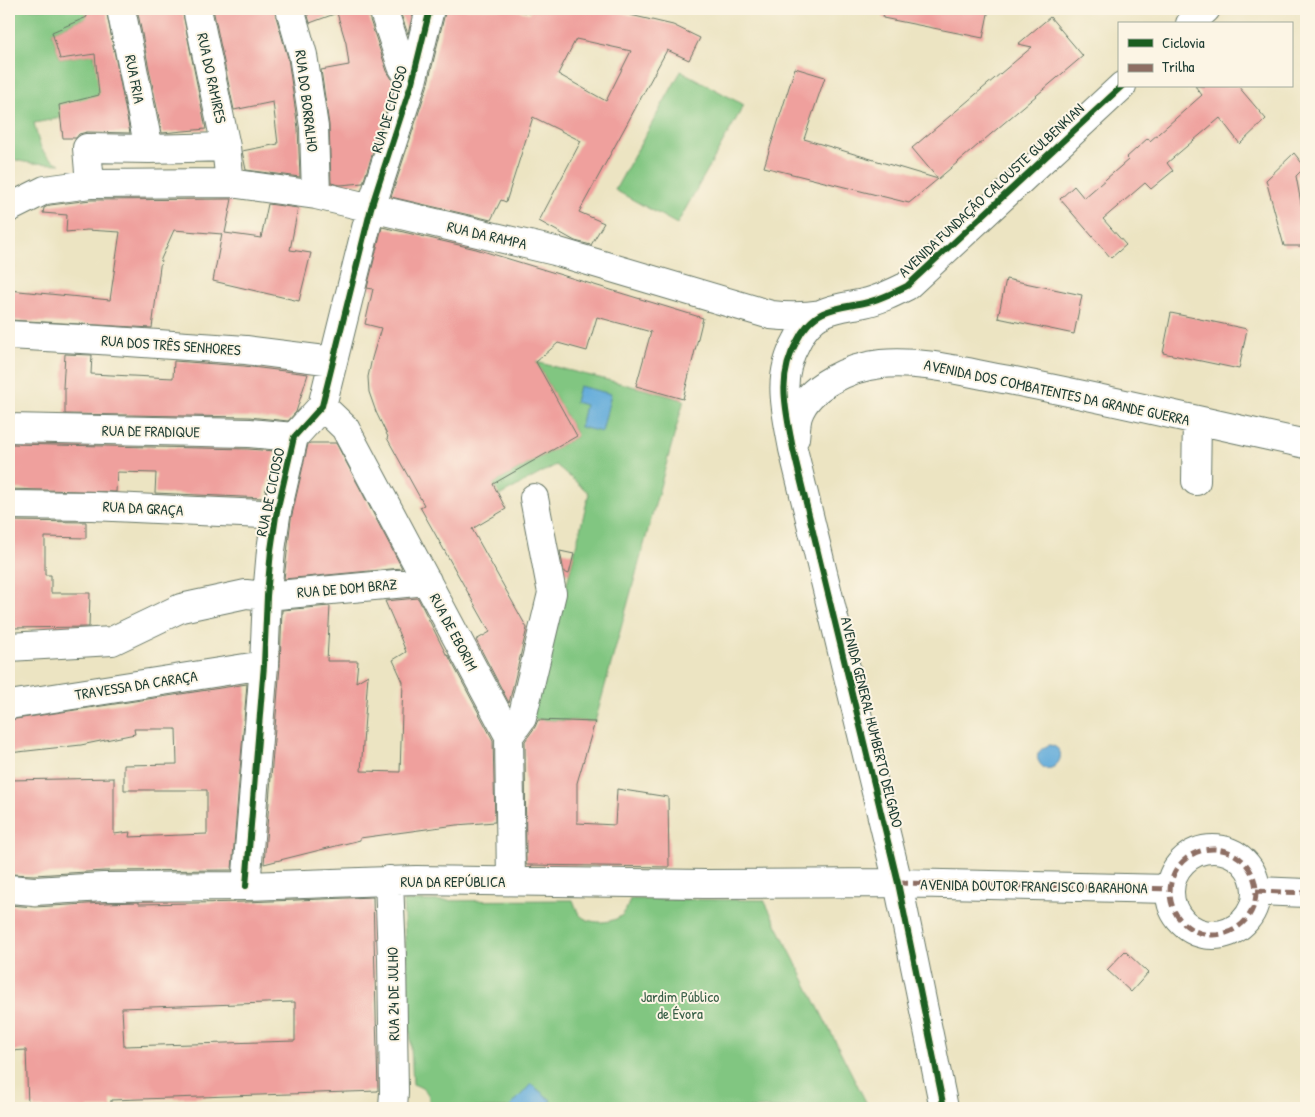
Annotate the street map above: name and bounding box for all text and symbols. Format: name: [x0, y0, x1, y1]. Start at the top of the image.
legend: [1118, 22, 1292, 88]
street label: RUA DO RAMIRES: [192, 31, 232, 125]
text: Ciclovia: [1162, 32, 1205, 53]
street label: RUA DO BORRALHO: [290, 49, 324, 153]
street label: RUA FRIA: [120, 53, 150, 106]
text: Trilha: [1162, 56, 1194, 77]
street label: RUA DE CICIOSO: [366, 63, 412, 155]
street label: AVENIDA FUNDAÇÃO CALOUSTE GULBENKIAN: [894, 98, 1089, 282]
street label: RUA DA RAMPA: [445, 216, 530, 255]
street label: RUA DOS TRÊS SENHORES: [101, 330, 241, 360]
street label: AVENIDA DOS COMBATENTES DA GRANDE GUERRA: [922, 354, 1192, 431]
street label: RUA DE FRADIQUE: [102, 420, 201, 442]
street label: RUA DE CICIOSO: [250, 446, 290, 538]
street label: RUA DA GRAÇA: [102, 495, 184, 521]
street label: RUA DE DOM BRAZ: [296, 573, 398, 603]
street label: RUA DE EBORIM: [425, 590, 483, 674]
street label: AVENIDA GENERAL HUMBERTO DELGADO: [836, 614, 908, 830]
street label: TRAVESSA DA CARAÇA: [73, 665, 199, 705]
street label: RUA DA REPÚBLICA: [401, 871, 506, 892]
street label: AVENIDA DOUTOR FRANCISCO BARAHONA: [920, 874, 1148, 898]
street label: RUA 24 DE JULHO: [382, 947, 404, 1041]
park label: Jardim Público de Évora: [641, 986, 719, 1024]

